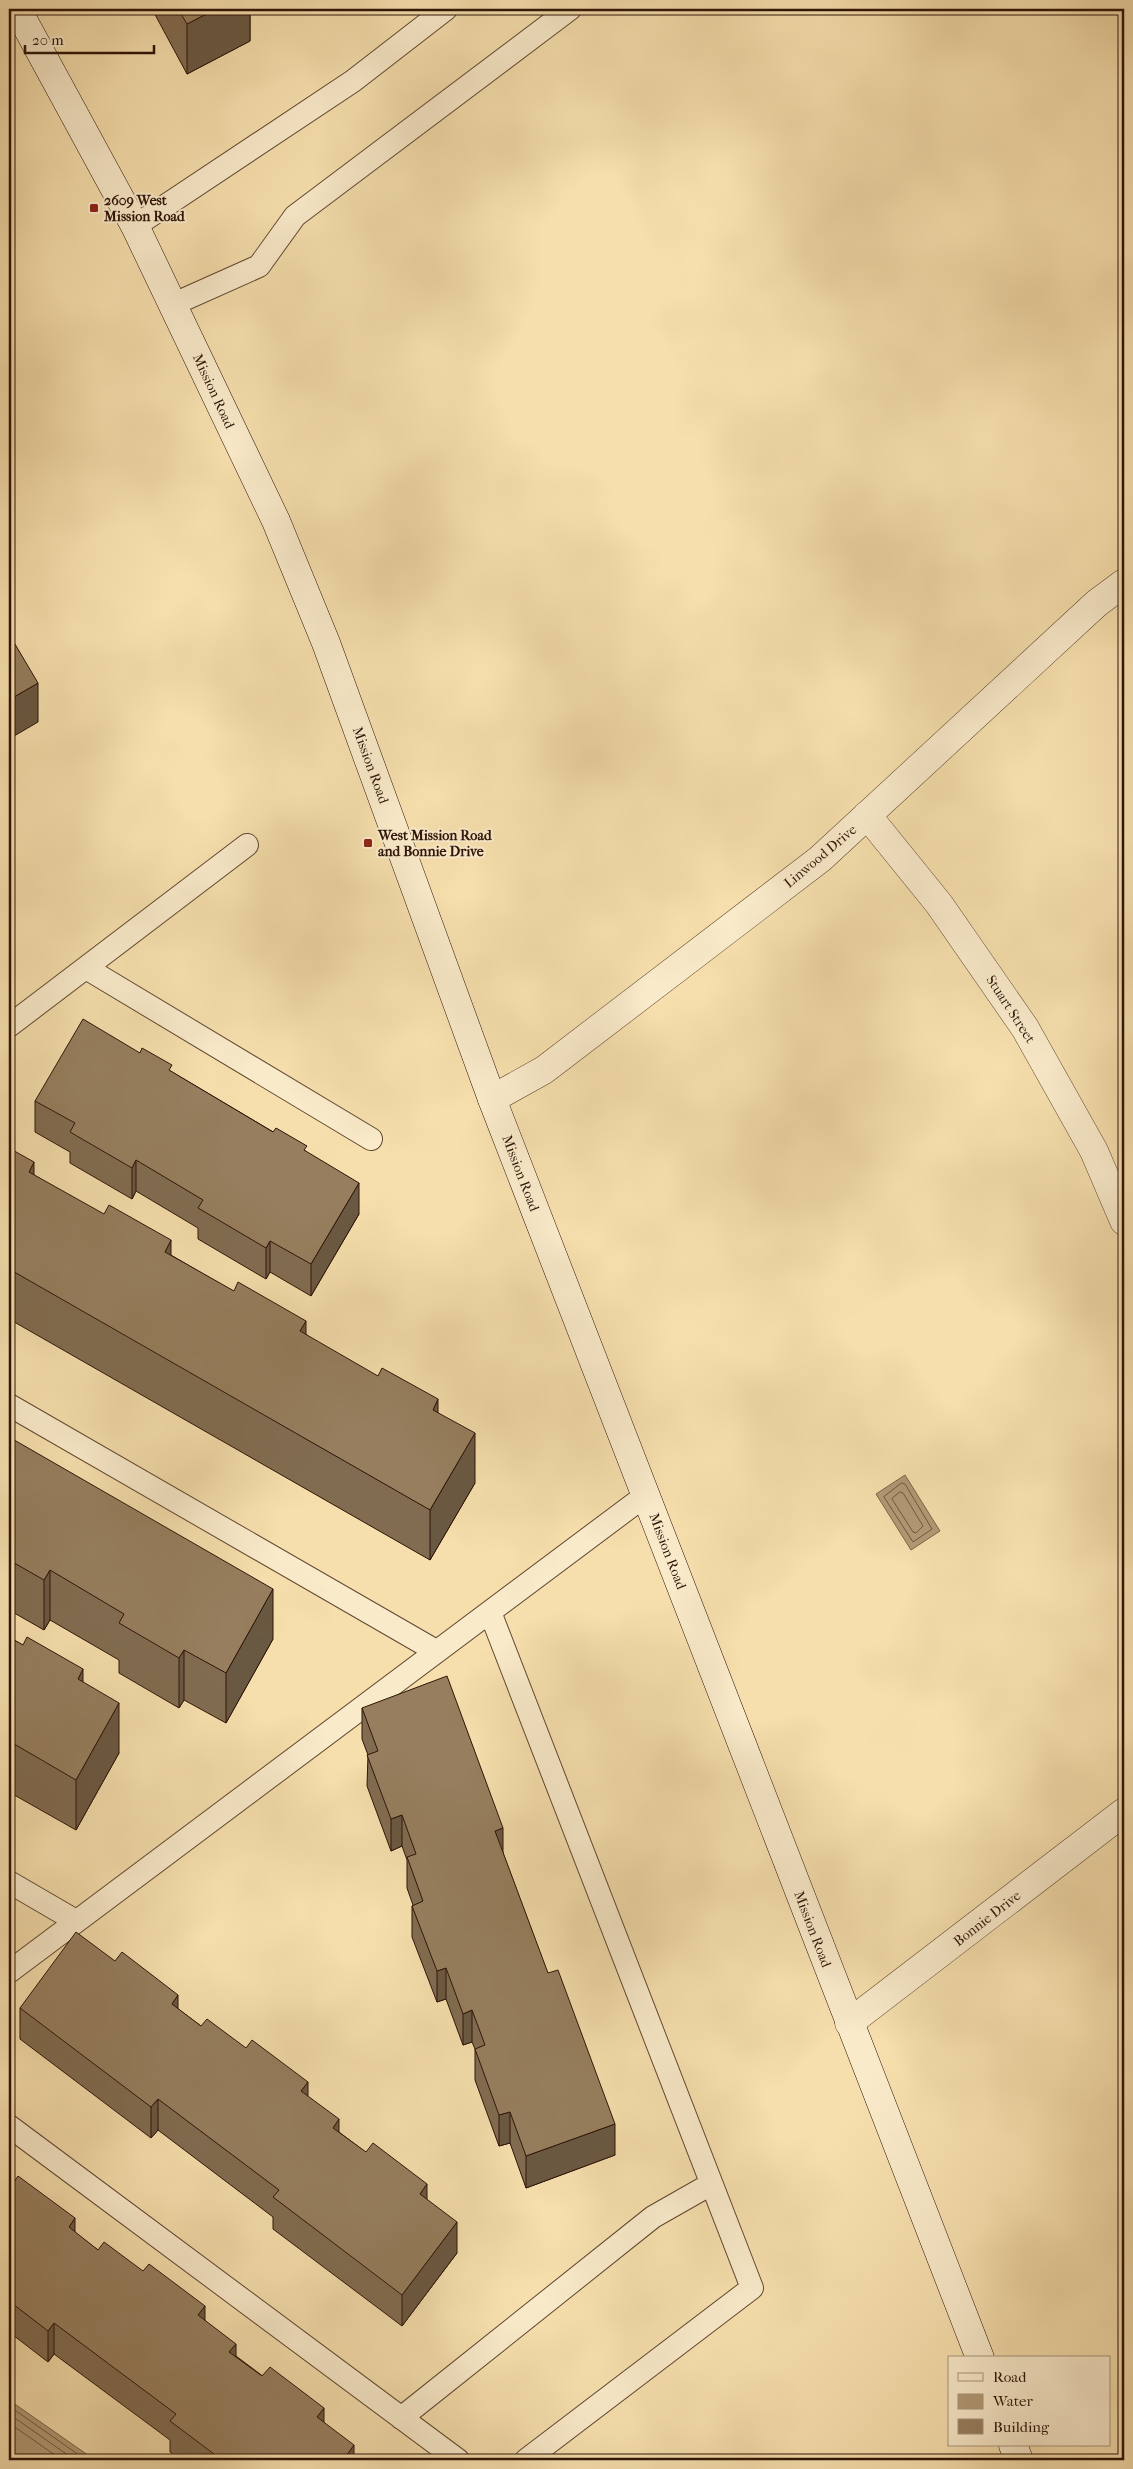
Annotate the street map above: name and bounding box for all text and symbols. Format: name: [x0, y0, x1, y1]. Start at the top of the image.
scale bar: [25, 22, 154, 54]
text: 20 m: [32, 31, 64, 49]
place label: 2609 West Mission Road: [103, 192, 186, 225]
marker: 2609 West Mission Road: [88, 202, 100, 214]
street label: Mission Road: [189, 351, 238, 432]
street label: Mission Road: [349, 724, 392, 806]
street label: Linwood Drive: [781, 821, 860, 892]
place label: West Mission Road and Bonnie Drive: [377, 827, 493, 860]
marker: West Mission Road and Bonnie Drive: [362, 837, 374, 849]
street label: Stuart Street: [982, 972, 1039, 1046]
street label: Mission Road: [498, 1133, 543, 1214]
street label: Mission Road: [645, 1511, 690, 1592]
street label: Bonnie Drive: [950, 1887, 1024, 1950]
street label: Mission Road: [790, 1889, 835, 1970]
legend: [948, 2356, 1110, 2446]
text: Road: [993, 2368, 1027, 2386]
text: Water: [992, 2392, 1033, 2410]
text: Building: [993, 2418, 1050, 2436]

